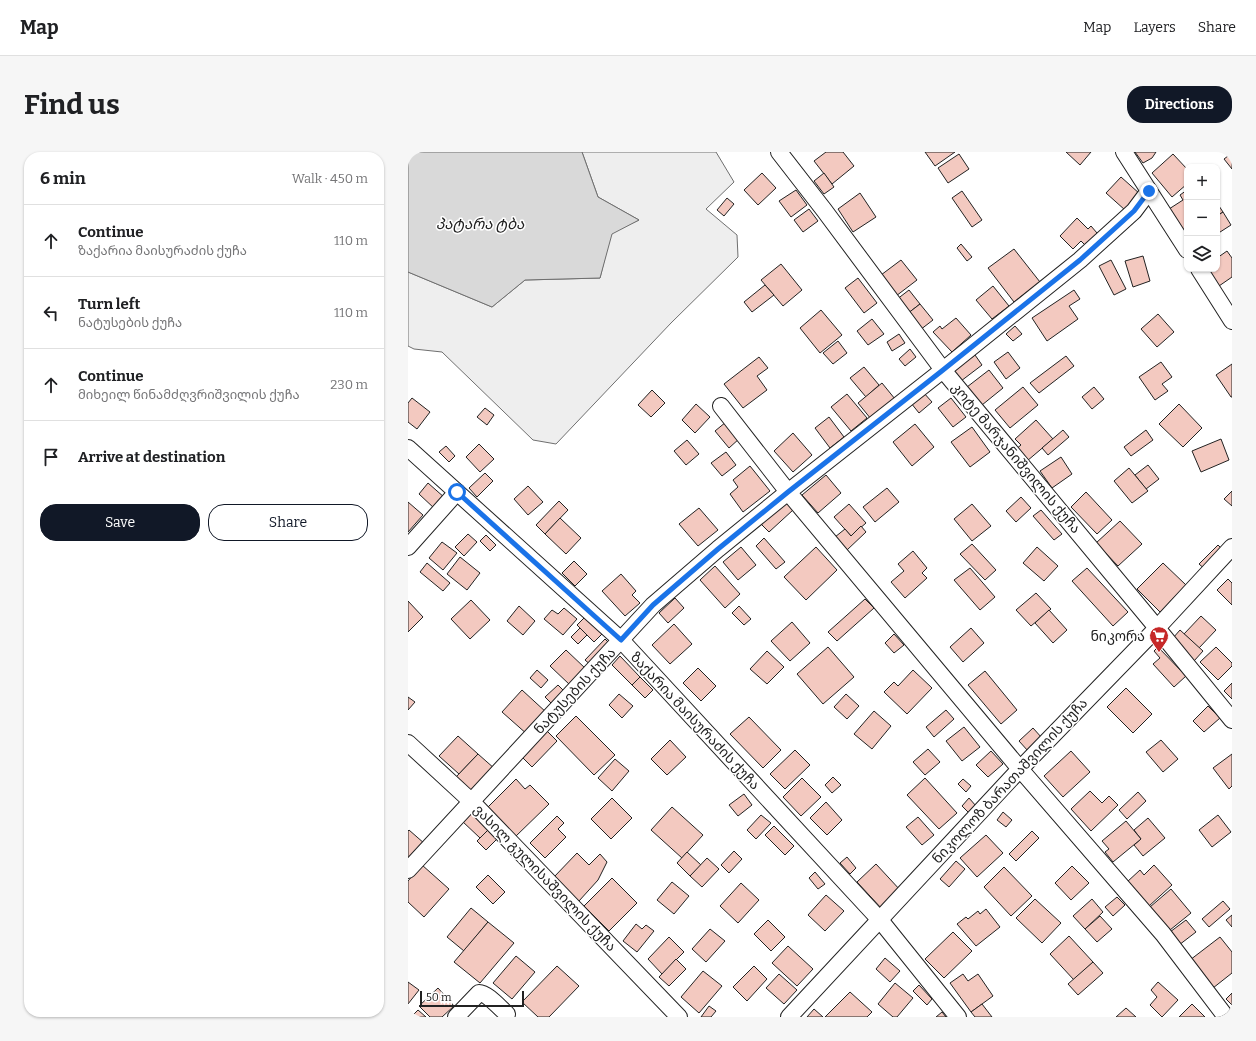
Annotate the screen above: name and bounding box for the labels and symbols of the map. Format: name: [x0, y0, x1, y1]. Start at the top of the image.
route end: [1140, 182, 1158, 200]
water label: პატარა ტბა: [436, 215, 525, 233]
street label: კოტე მარჯანიშვილის ქუჩა: [948, 379, 1084, 537]
route start: [448, 483, 466, 501]
supermarket icon: ნიკორა: [1148, 625, 1170, 653]
place label: ნიკორა: [1090, 628, 1145, 645]
street label: ნატუსების ქუჩა: [531, 644, 619, 738]
street label: ზაქარია მაისურაძის ქუჩა: [627, 649, 763, 793]
street label: ნიკოლოზ ბარათაშვილის ქუჩა: [929, 695, 1091, 867]
street label: ვასილ გულისაშვილის ქუჩა: [470, 801, 620, 955]
scale bar: [420, 989, 524, 1008]

